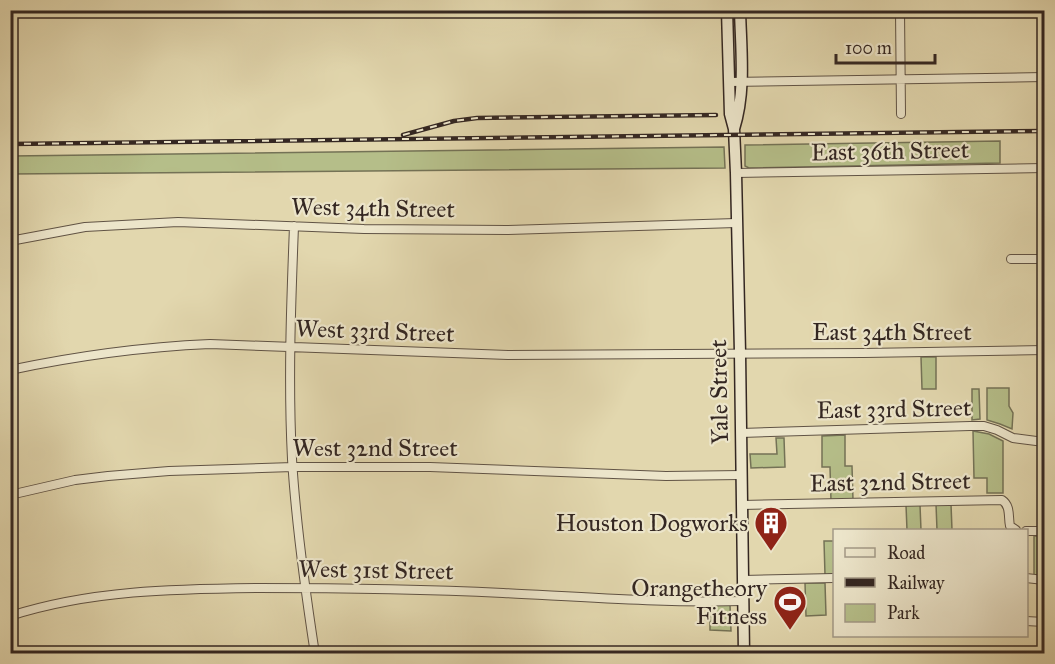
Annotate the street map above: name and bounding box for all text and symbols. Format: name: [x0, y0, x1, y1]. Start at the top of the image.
scale bar: [836, 27, 935, 65]
text: 100 m: [845, 37, 892, 59]
street label: East 36th Street: [811, 135, 970, 167]
street label: West 34th Street: [291, 192, 456, 224]
street label: West 33rd Street: [295, 313, 456, 349]
street label: East 34th Street: [812, 317, 972, 347]
street label: Yale Street: [703, 339, 735, 445]
street label: East 33rd Street: [816, 393, 972, 425]
street label: West 32nd Street: [292, 433, 458, 463]
street label: East 32nd Street: [809, 466, 971, 498]
building icon: Houston Dogworks: [753, 505, 789, 552]
place label: Houston Dogworks: [556, 508, 748, 538]
legend: [833, 529, 1028, 637]
text: Road: [887, 542, 925, 564]
street label: West 31st Street: [298, 554, 454, 586]
text: Railway: [887, 572, 945, 594]
place label: Orangetheory Fitness: [631, 573, 768, 631]
sports icon: Orangetheory Fitness: [772, 584, 808, 631]
text: Park: [887, 602, 920, 624]

